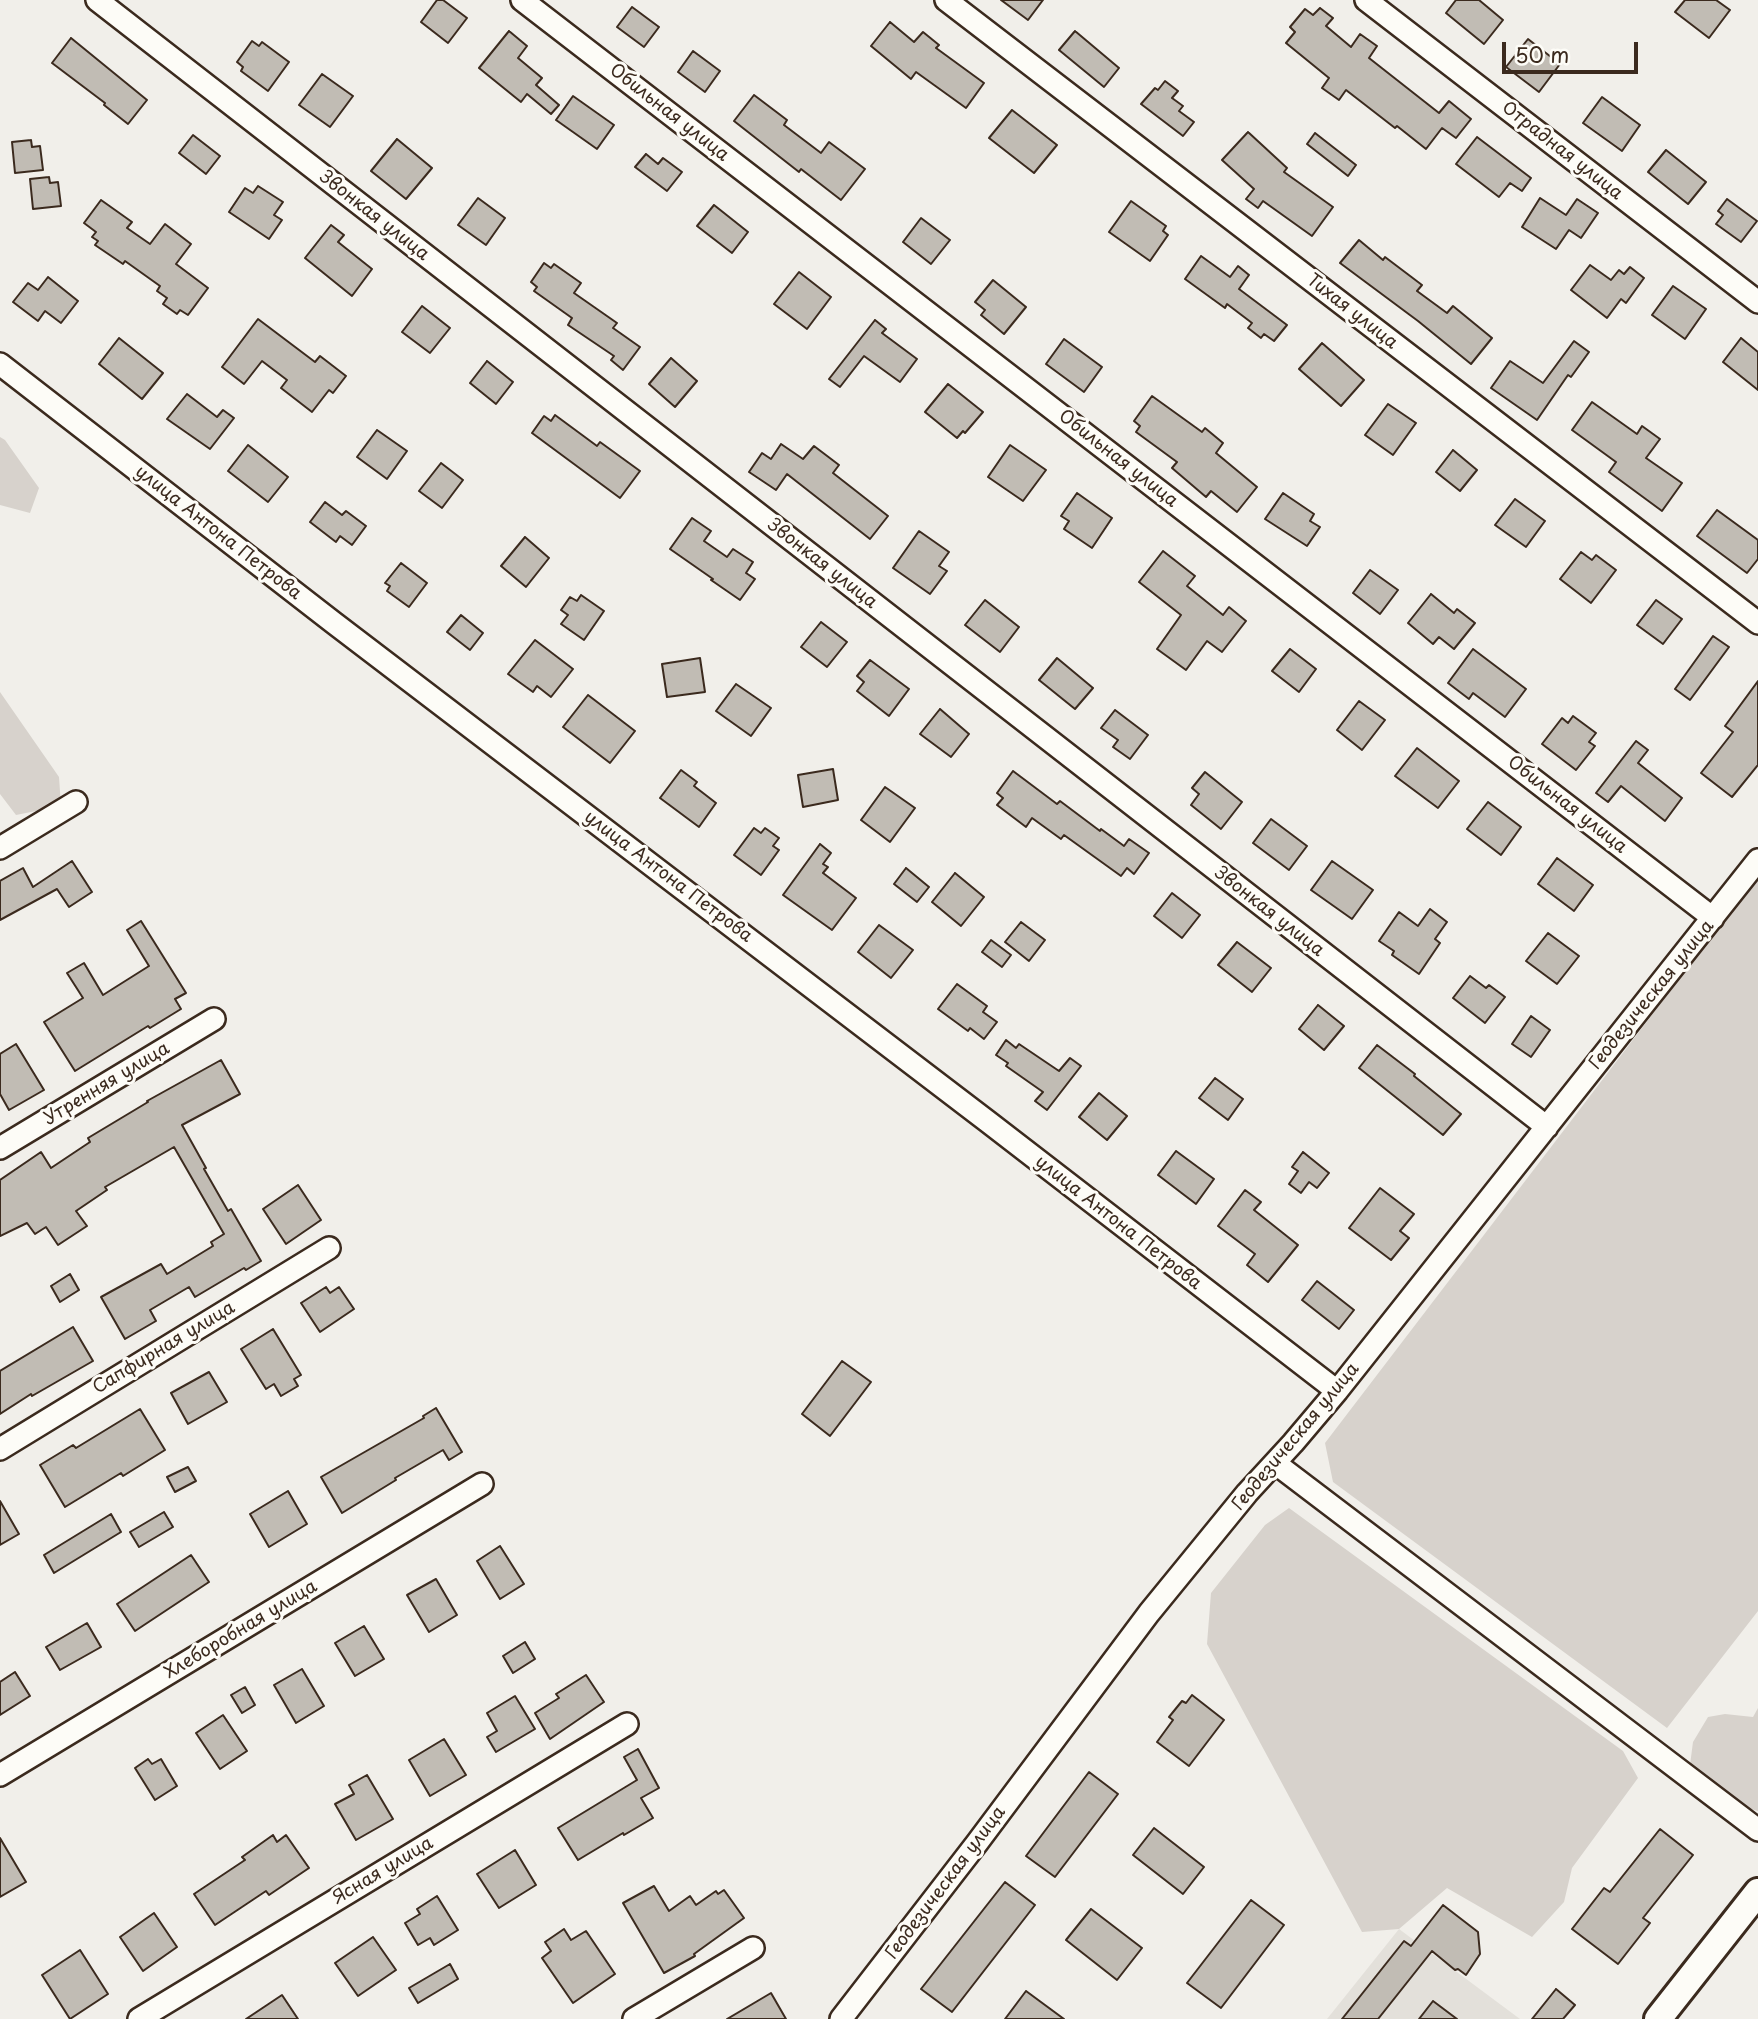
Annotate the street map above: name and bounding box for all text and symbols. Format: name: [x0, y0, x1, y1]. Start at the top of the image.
scale bar: [1506, 28, 1642, 72]
text: 50 m: [1515, 38, 1569, 70]
street label: Обильная улица: [605, 60, 733, 166]
street label: Отрадная улица: [1497, 97, 1627, 205]
street label: Звонкая улица: [315, 166, 433, 266]
street label: Тихая улица: [1302, 270, 1402, 354]
street label: Обильная улица: [1054, 406, 1182, 512]
street label: улица Антона Петрова: [130, 461, 306, 605]
street label: Звонкая улица: [763, 514, 881, 614]
street label: Обильная улица: [1503, 752, 1631, 858]
street label: улица Антона Петрова: [579, 807, 757, 947]
street label: Звонкая улица: [1210, 862, 1328, 962]
street label: Геодезическая улица: [1585, 916, 1719, 1074]
street label: Утренняя улица: [40, 1038, 174, 1130]
street label: улица Антона Петрова: [1030, 1151, 1206, 1295]
street label: Сапфирная улица: [89, 1297, 239, 1399]
street label: Геодезическая улица: [1228, 1359, 1364, 1515]
street label: Хлеборобная улица: [161, 1576, 321, 1684]
street label: Геодезическая улица: [881, 1802, 1011, 1964]
street label: Ясная улица: [329, 1833, 437, 1909]

